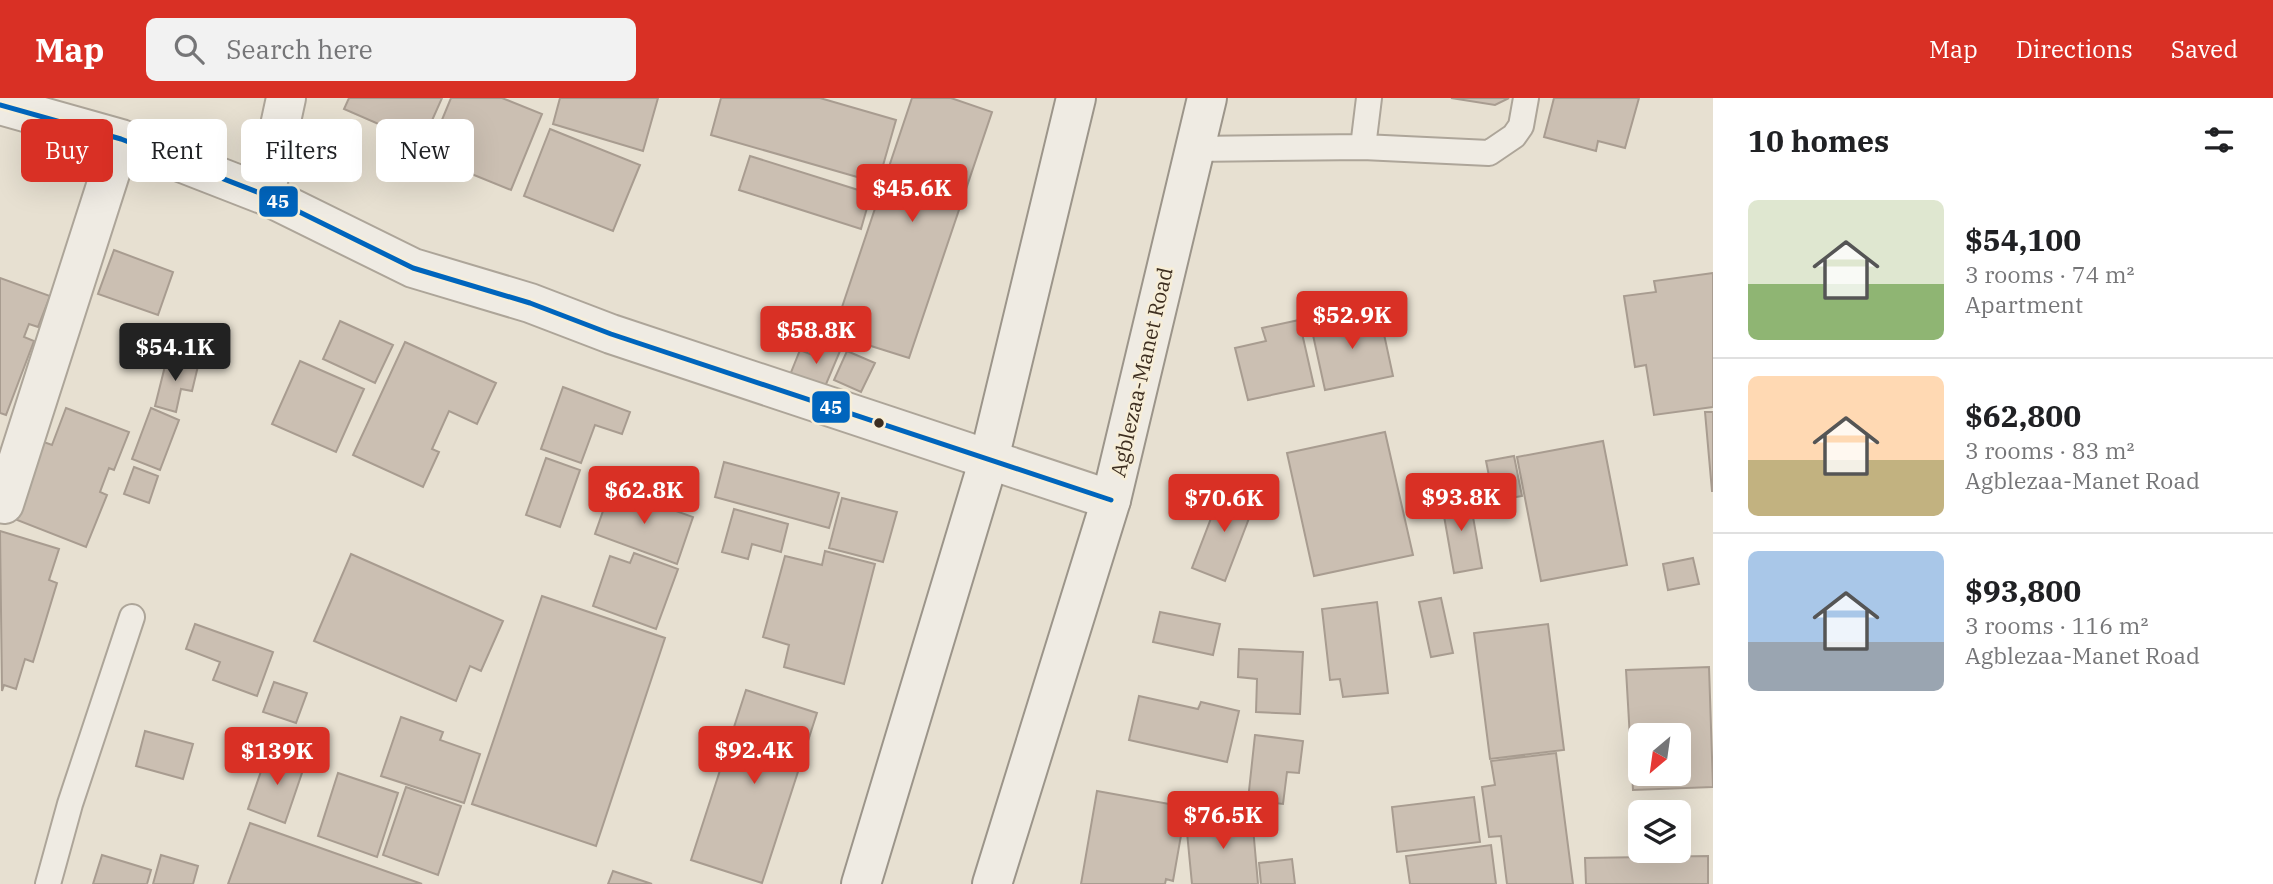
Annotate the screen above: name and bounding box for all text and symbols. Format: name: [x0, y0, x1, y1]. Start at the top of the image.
search box: [146, 18, 636, 81]
text: Map: [35, 28, 104, 71]
icon: search: [170, 30, 208, 68]
text: Search here: [226, 32, 373, 66]
text: Map: [1929, 33, 1978, 65]
text: Directions: [2016, 33, 2133, 65]
text: Saved: [2171, 33, 2238, 65]
chip: Buy: [21, 119, 113, 182]
chip: Rent: [127, 119, 227, 182]
chip: Filters: [241, 119, 362, 182]
chip: New: [376, 119, 474, 182]
text: 10 homes: [1748, 121, 1889, 160]
icon: filters: [2200, 121, 2238, 159]
pin: $45.6K: [855, 164, 969, 224]
text: $45.6K: [872, 172, 952, 202]
line badge: 45: [258, 185, 299, 218]
text: 45: [267, 189, 289, 213]
text: $54,100: [1965, 220, 2081, 259]
icon: home: [1804, 228, 1888, 312]
text: 3 rooms · 74 m²: [1965, 259, 2135, 289]
street label: Agblezaa-Manet Road: [1103, 264, 1179, 480]
text: Apartment: [1965, 289, 2083, 319]
pin: $52.9K: [1295, 292, 1409, 351]
text: $52.9K: [1312, 299, 1392, 329]
pin: $58.8K: [759, 306, 873, 366]
text: $58.8K: [776, 314, 856, 344]
pin: $54.1K: [118, 324, 232, 383]
text: $54.1K: [135, 331, 215, 361]
line badge: 45: [811, 390, 851, 424]
text: 45: [820, 395, 842, 419]
text: $62,800: [1965, 396, 2081, 435]
icon: home: [1804, 404, 1888, 488]
unlabelled marker: [872, 416, 886, 430]
text: 3 rooms · 83 m²: [1965, 435, 2135, 465]
text: Agblezaa-Manet Road: [1965, 465, 2200, 495]
pin: $62.8K: [587, 466, 701, 526]
text: $62.8K: [604, 474, 684, 504]
pin: $70.6K: [1167, 474, 1281, 534]
pin: $93.8K: [1404, 474, 1518, 533]
text: $93.8K: [1421, 481, 1501, 511]
text: $70.6K: [1184, 482, 1264, 512]
text: $93,800: [1965, 571, 2081, 610]
icon: home: [1804, 579, 1888, 663]
text: 3 rooms · 116 m²: [1965, 610, 2148, 640]
text: Agblezaa-Manet Road: [1965, 640, 2200, 670]
north arrow: [1628, 723, 1690, 786]
map controls: [1628, 723, 1691, 863]
pin: $92.4K: [697, 726, 811, 786]
pin: $139K: [228, 728, 326, 787]
text: $92.4K: [714, 734, 794, 764]
text: $139K: [241, 735, 313, 765]
pin: $76.5K: [1166, 792, 1280, 851]
text: $76.5K: [1183, 799, 1263, 829]
button: layers: [1628, 800, 1691, 863]

